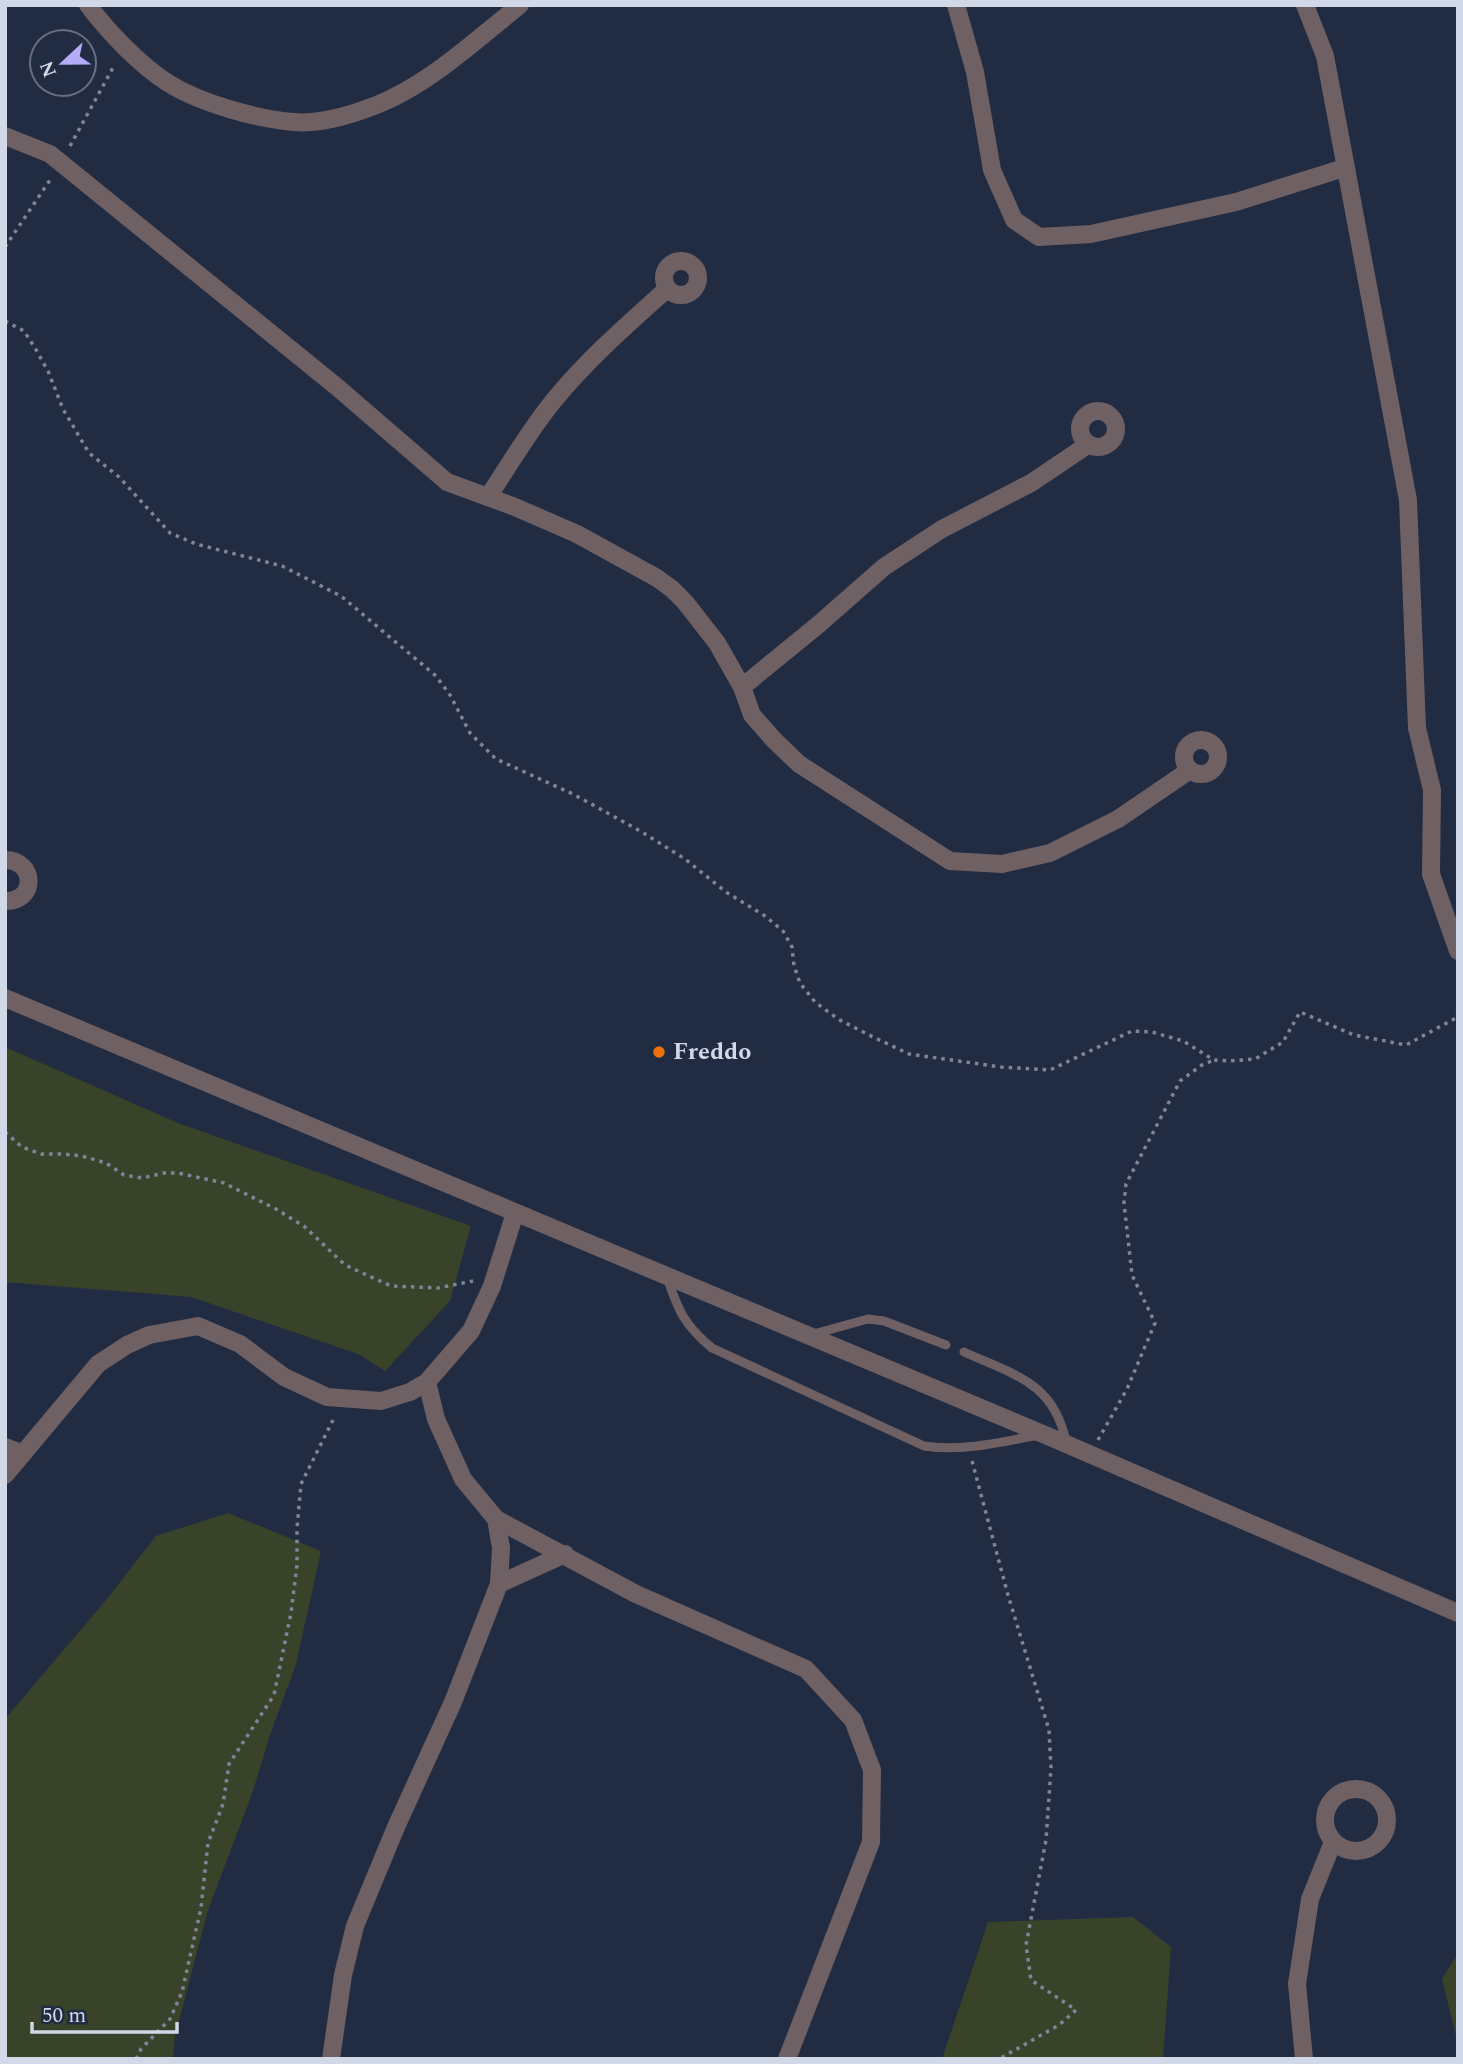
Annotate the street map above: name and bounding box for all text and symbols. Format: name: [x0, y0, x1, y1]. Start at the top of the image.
north arrow: [28, 28, 98, 98]
text: N: [32, 56, 65, 81]
place label: Freddo: [673, 1034, 751, 1070]
marker: Freddo: [651, 1044, 667, 1060]
scale bar: [32, 1990, 177, 2034]
text: 50 m: [42, 2000, 86, 2032]

